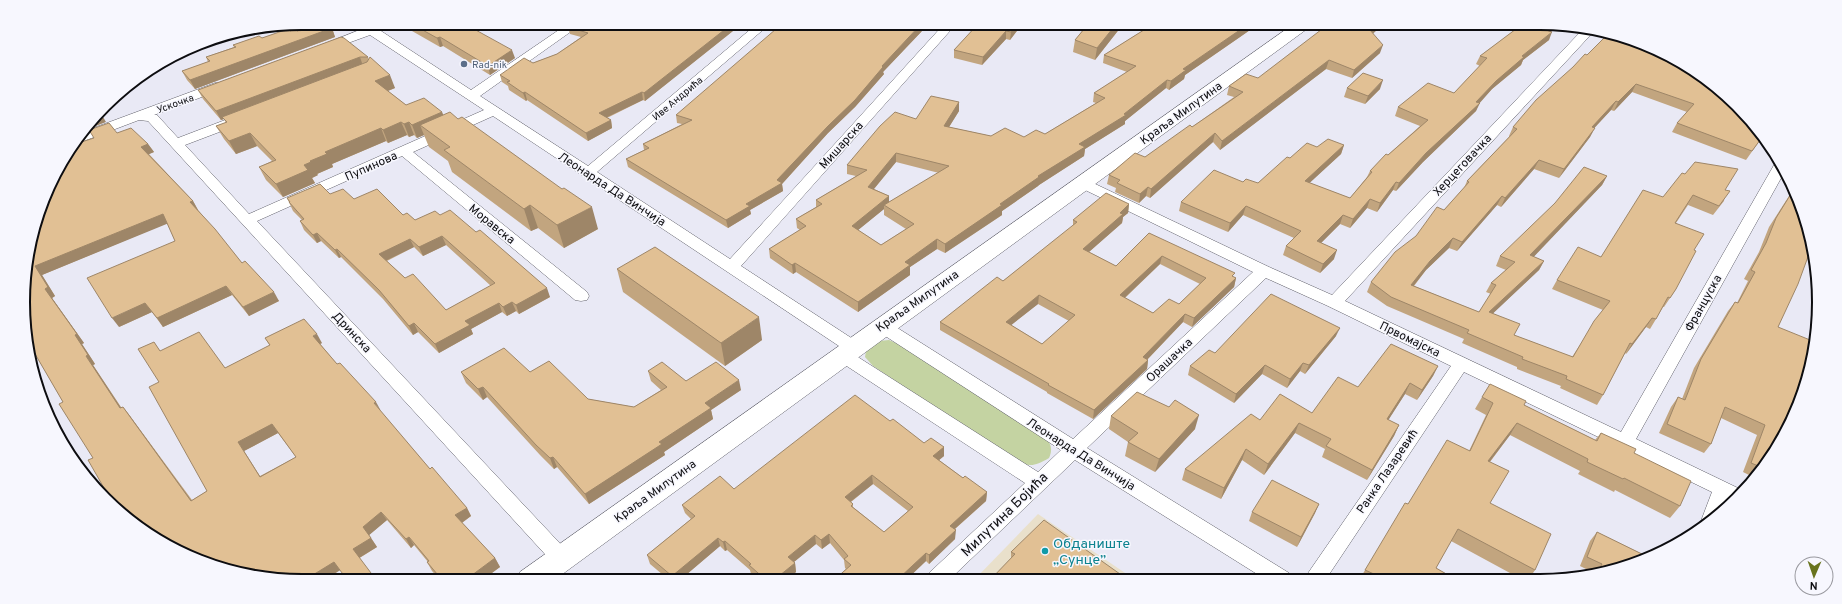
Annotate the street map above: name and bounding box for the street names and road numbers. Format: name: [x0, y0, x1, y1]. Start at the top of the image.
street label: Иве Андрића: [650, 74, 706, 124]
street label: Краља Милутина: [1137, 79, 1226, 149]
street label: Ускочка: [155, 92, 196, 117]
street label: Мишарска: [816, 118, 867, 173]
street label: Херцеговачка: [1430, 131, 1496, 200]
street label: Пупинова: [343, 148, 400, 186]
street label: Леонарда Да Винчија: [554, 149, 668, 231]
street label: Моравска: [465, 201, 518, 248]
street label: Краља Милутина: [873, 267, 962, 336]
street label: Француска: [1682, 272, 1726, 335]
street label: Дринска: [328, 309, 374, 357]
street label: Првомајска: [1377, 318, 1443, 361]
street label: Орашачка: [1143, 335, 1196, 386]
street label: Леонарда Да Винчија: [1023, 415, 1138, 495]
street label: Ранка Лазаревић: [1353, 426, 1422, 517]
street label: Краља Милутина: [611, 457, 700, 527]
street label: Милутина Бојића: [958, 469, 1052, 561]

